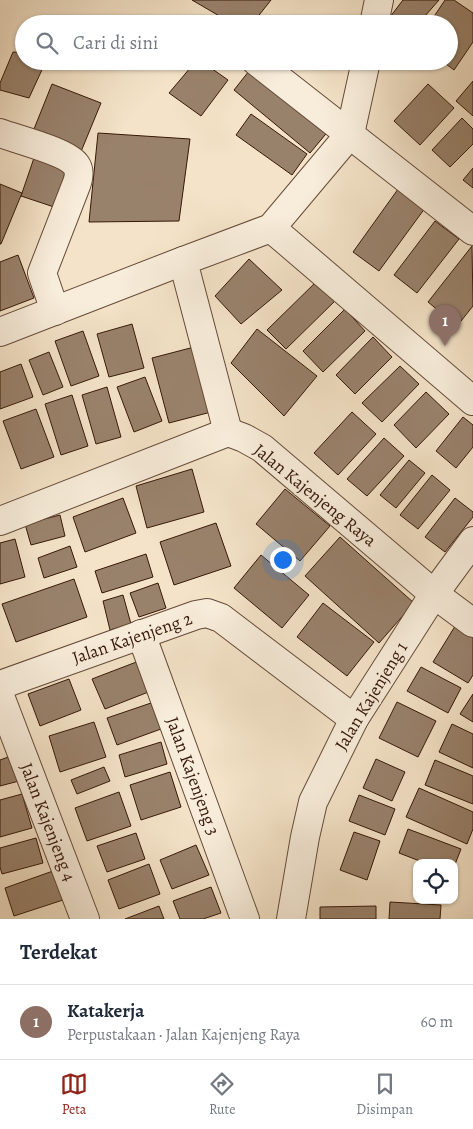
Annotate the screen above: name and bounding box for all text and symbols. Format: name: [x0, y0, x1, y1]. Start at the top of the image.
search box: [15, 15, 458, 70]
icon: search: [33, 29, 61, 57]
text: Cari di sini: [73, 30, 158, 56]
pin: 1: [429, 305, 461, 346]
street label: Jalan Kajenjeng Raya: [249, 438, 382, 552]
your location: [270, 547, 296, 573]
street label: Jalan Kajenjeng 2: [69, 606, 196, 670]
street label: Jalan Kajenjeng 1: [329, 637, 413, 755]
street label: Jalan Kajenjeng 3: [160, 713, 226, 839]
street label: Jalan Kajenjeng 4: [14, 759, 82, 885]
map controls: [413, 859, 458, 904]
button: locate: [413, 859, 458, 904]
text: Terdekat: [20, 938, 98, 966]
text: Katakerja: [67, 998, 144, 1024]
text: 1: [33, 1011, 39, 1033]
text: 60 m: [421, 1011, 453, 1033]
text: Perpustakaan · Jalan Kajenjeng Raya: [67, 1024, 300, 1046]
tab: Peta: [60, 1070, 88, 1119]
tab: Rute: [208, 1070, 236, 1119]
tab: Disimpan: [356, 1070, 413, 1119]

